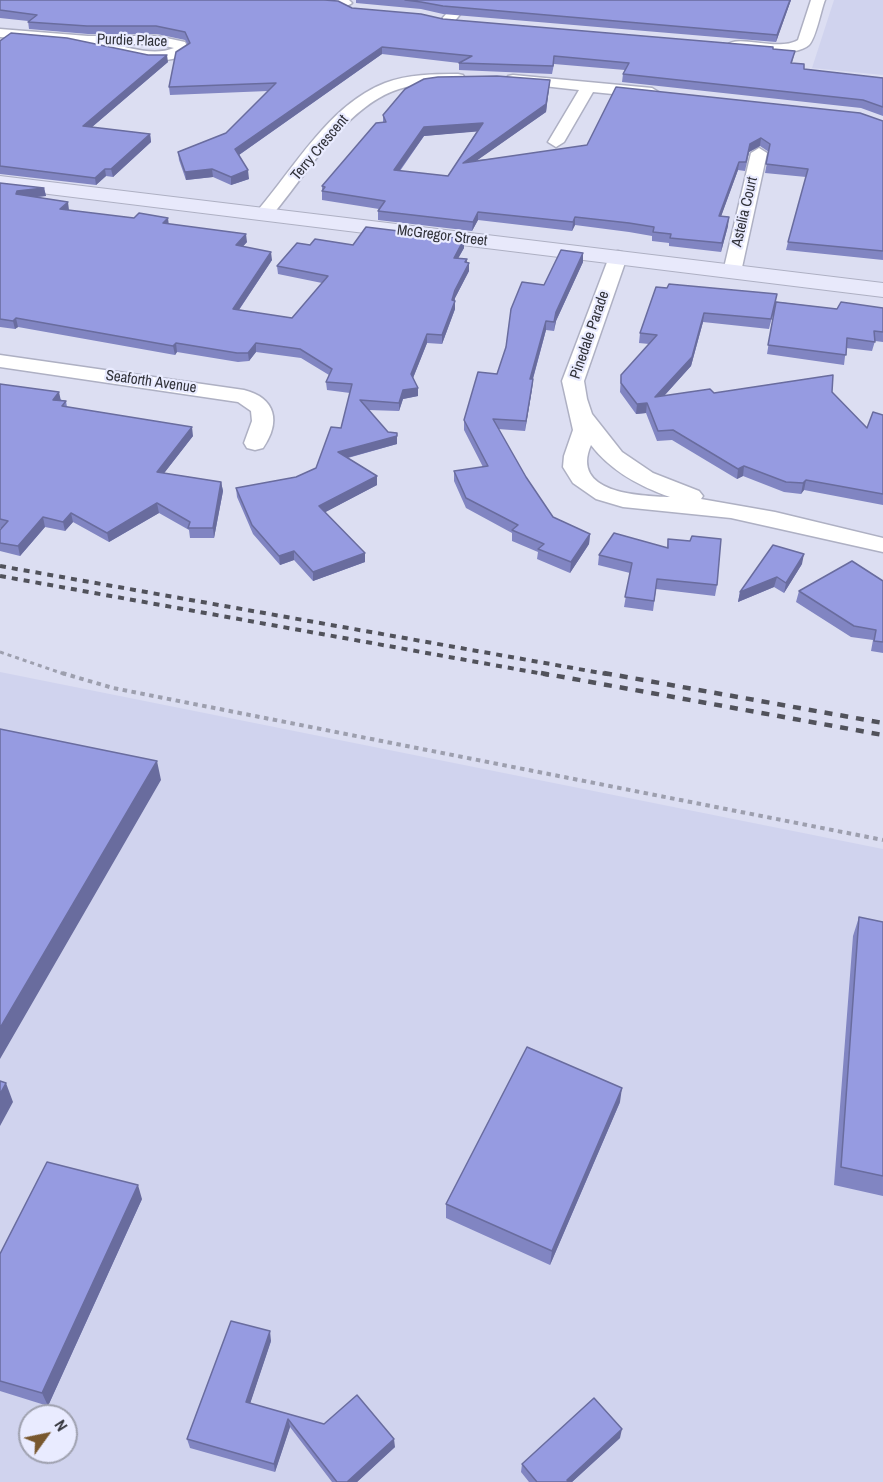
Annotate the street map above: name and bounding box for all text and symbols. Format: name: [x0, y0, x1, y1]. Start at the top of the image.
street label: Purdie Place: [96, 31, 168, 51]
street label: Terry Crescent: [287, 112, 353, 184]
street label: Astelia Court: [728, 175, 762, 249]
street label: McGregor Street: [396, 222, 488, 250]
street label: Pinedale Parade: [567, 289, 613, 381]
street label: Seaforth Avenue: [104, 367, 198, 397]
north arrow: [18, 1404, 78, 1464]
text: N: [50, 1415, 73, 1435]

